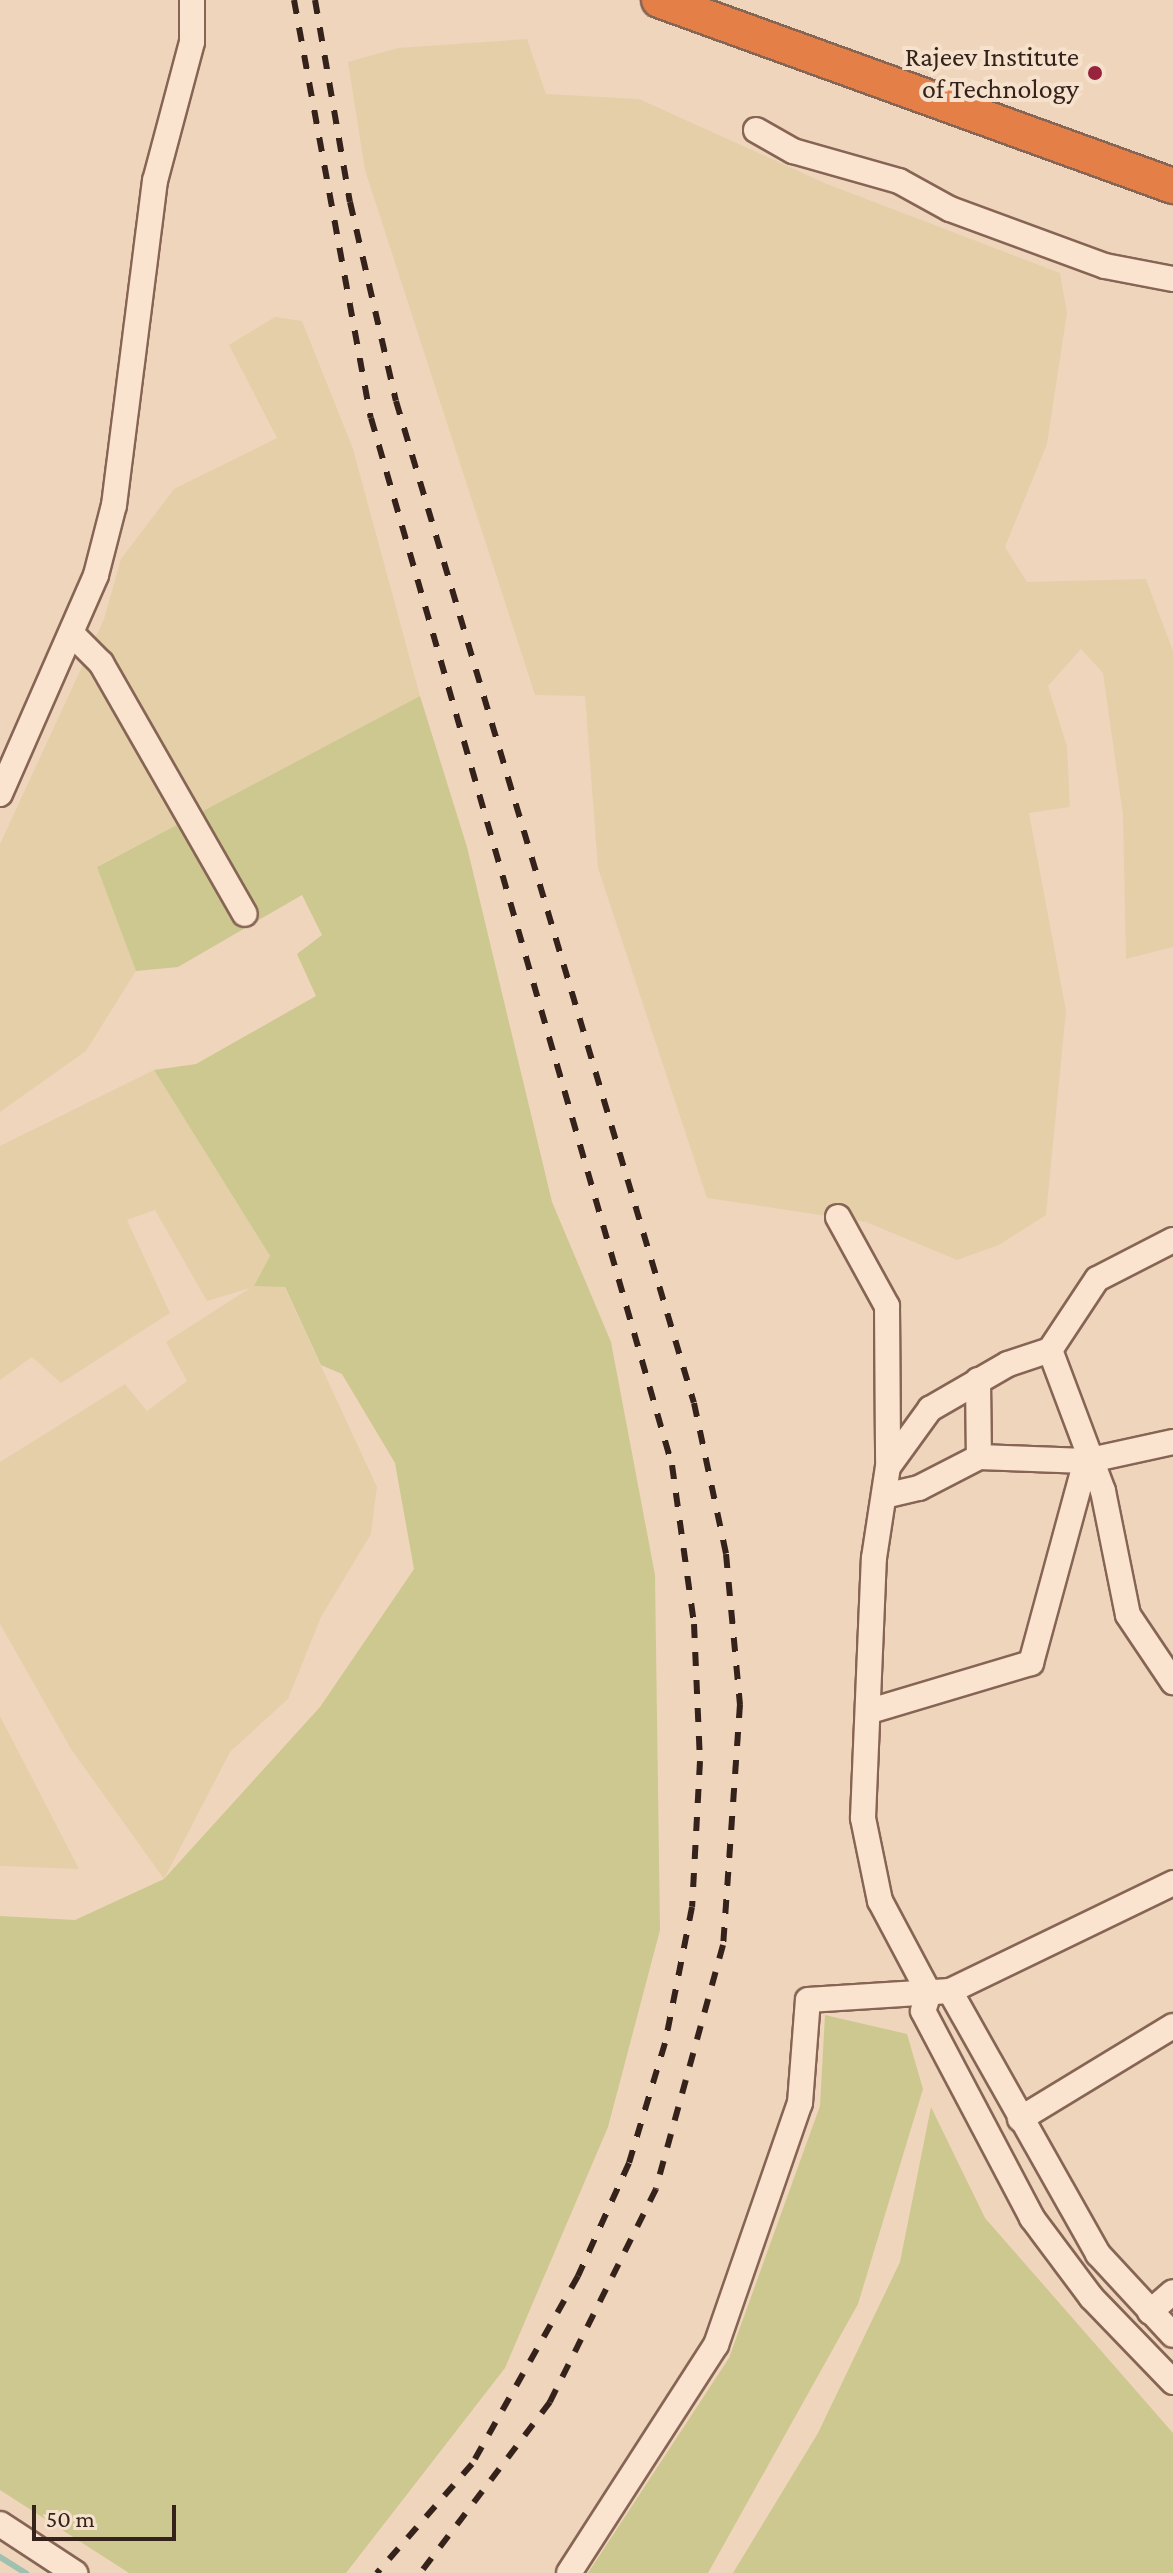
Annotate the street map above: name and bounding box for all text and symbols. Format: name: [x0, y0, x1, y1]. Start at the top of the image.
place label: Rajeev Institute of Technology: [905, 40, 1079, 106]
marker: Rajeev Institute of Technology: [1086, 64, 1104, 82]
scale bar: [36, 2489, 180, 2539]
text: 50 m: [46, 2505, 95, 2532]

